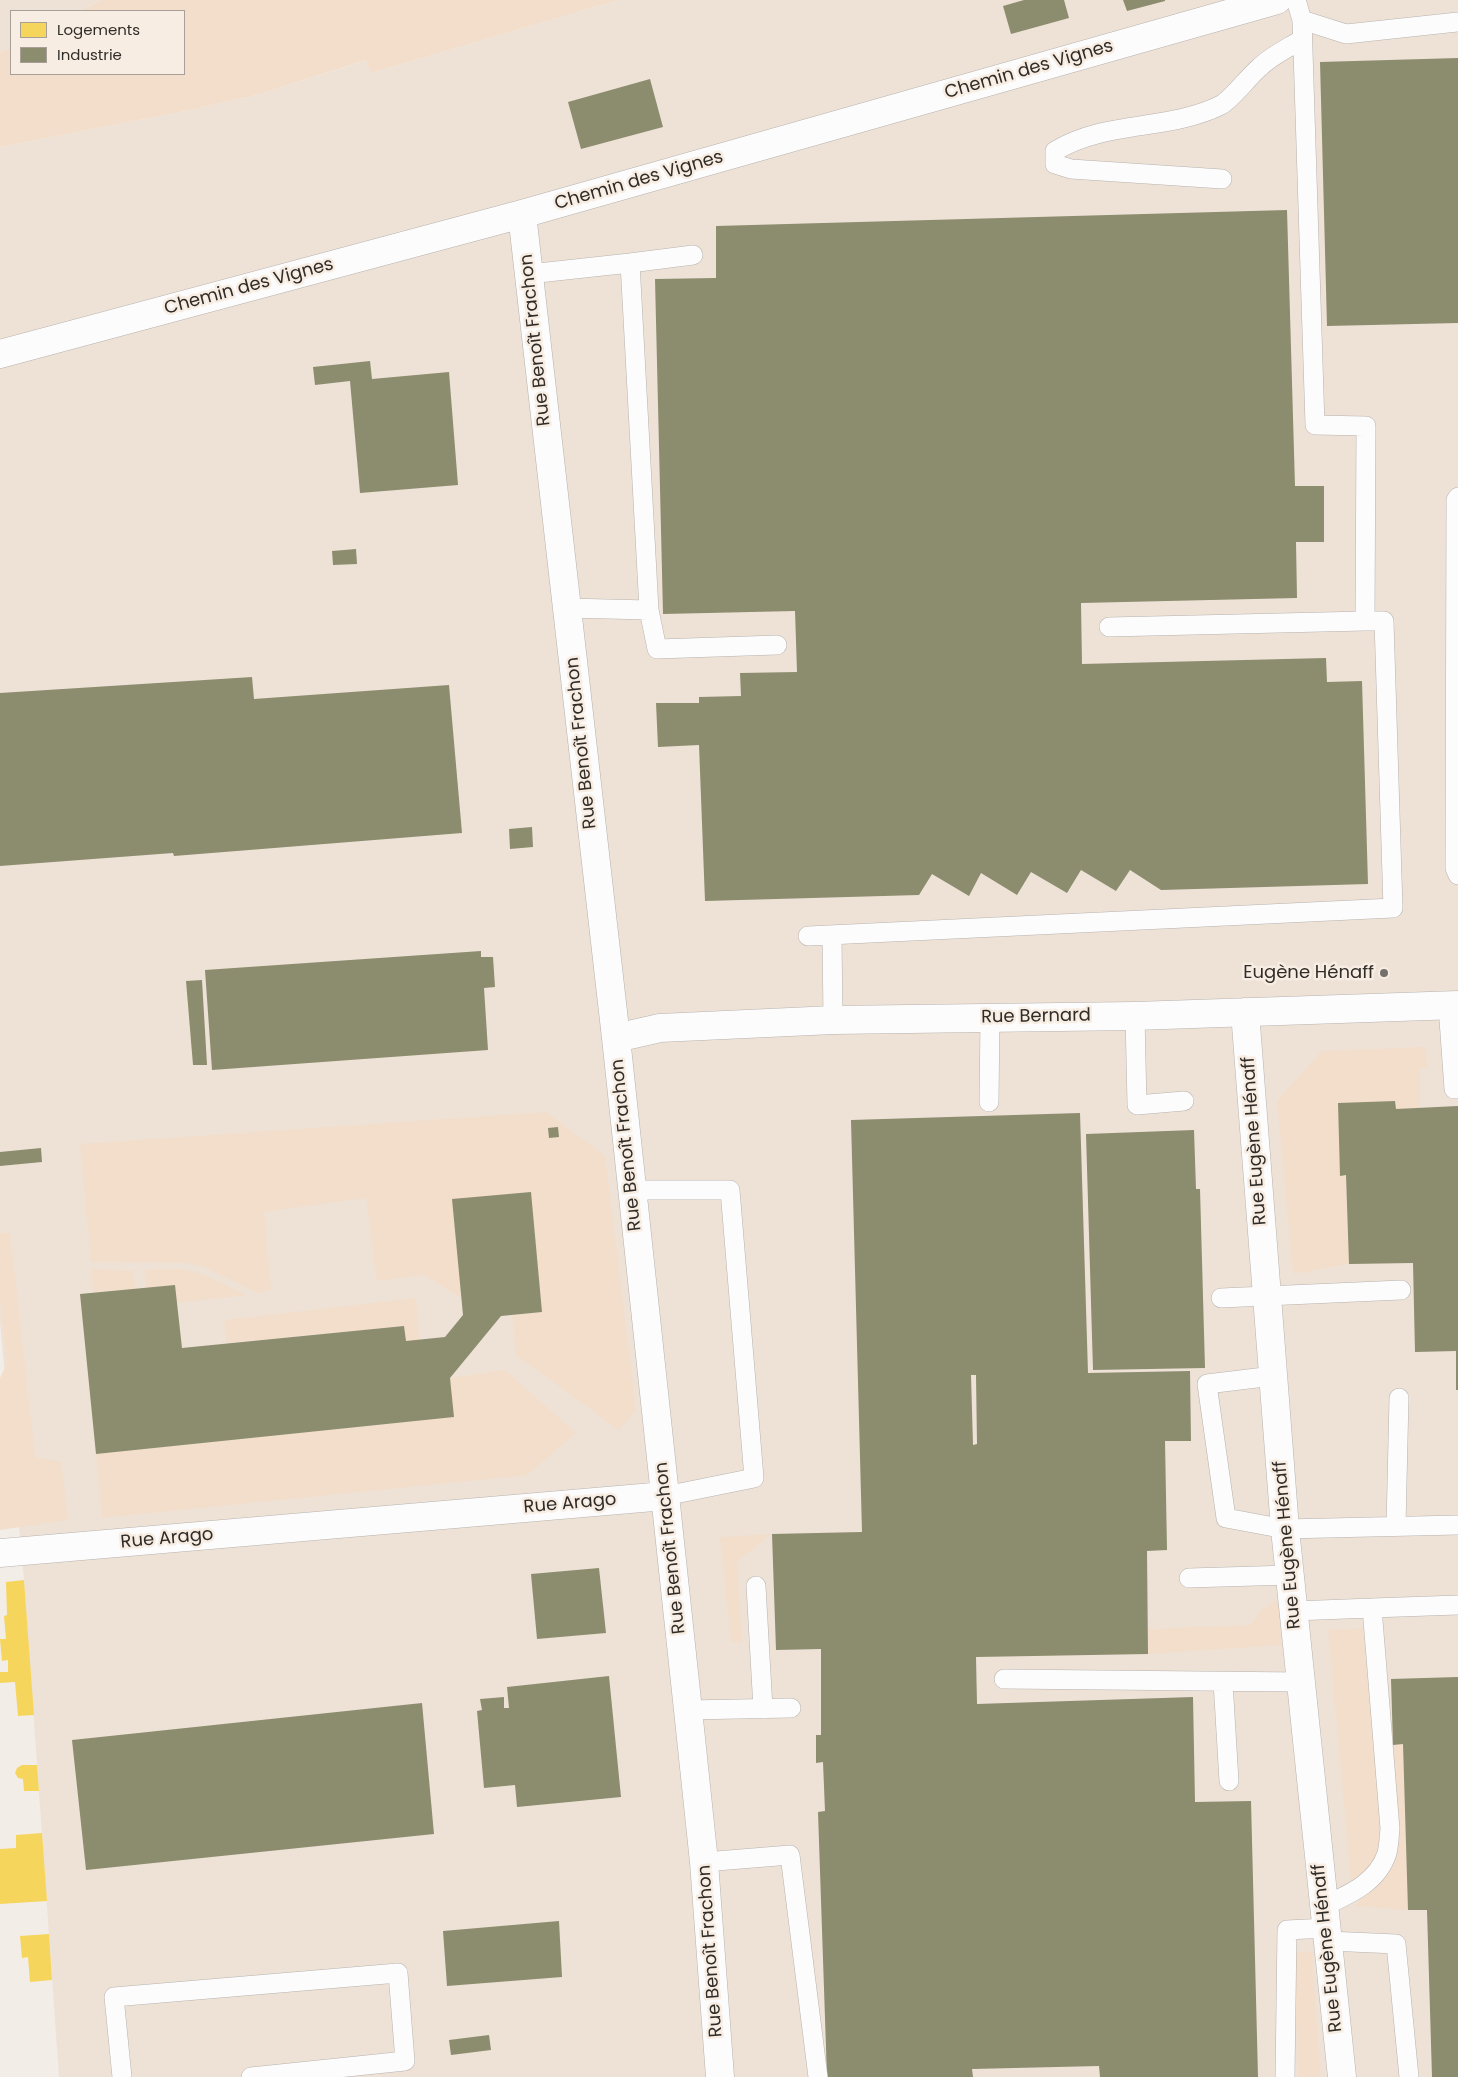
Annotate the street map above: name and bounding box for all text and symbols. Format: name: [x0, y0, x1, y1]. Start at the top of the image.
legend: [10, 10, 185, 75]
text: Logements: [57, 19, 140, 40]
street label: Chemin des Vignes: [942, 36, 1116, 104]
text: Industrie: [57, 44, 122, 65]
street label: Chemin des Vignes: [552, 147, 726, 215]
street label: Rue Benoît Frachon: [516, 253, 556, 427]
street label: Chemin des Vignes: [162, 254, 336, 320]
street label: Rue Benoît Frachon: [562, 656, 602, 830]
place label: Eugène Hénaff: [1243, 962, 1374, 984]
marker: Eugène Hénaff: [1378, 967, 1390, 979]
street label: Rue Bernard: [981, 1005, 1091, 1029]
street label: Rue Eugène Hénaff: [1238, 1056, 1272, 1226]
street label: Rue Benoît Frachon: [607, 1058, 647, 1232]
street label: Rue Eugène Hénaff: [1270, 1460, 1306, 1630]
street label: Rue Benoît Frachon: [651, 1461, 691, 1635]
street label: Rue Arago: [523, 1489, 617, 1519]
street label: Rue Arago: [120, 1524, 214, 1554]
street label: Rue Eugène Hénaff: [1308, 1863, 1348, 2033]
street label: Rue Benoît Frachon: [694, 1864, 728, 2038]

